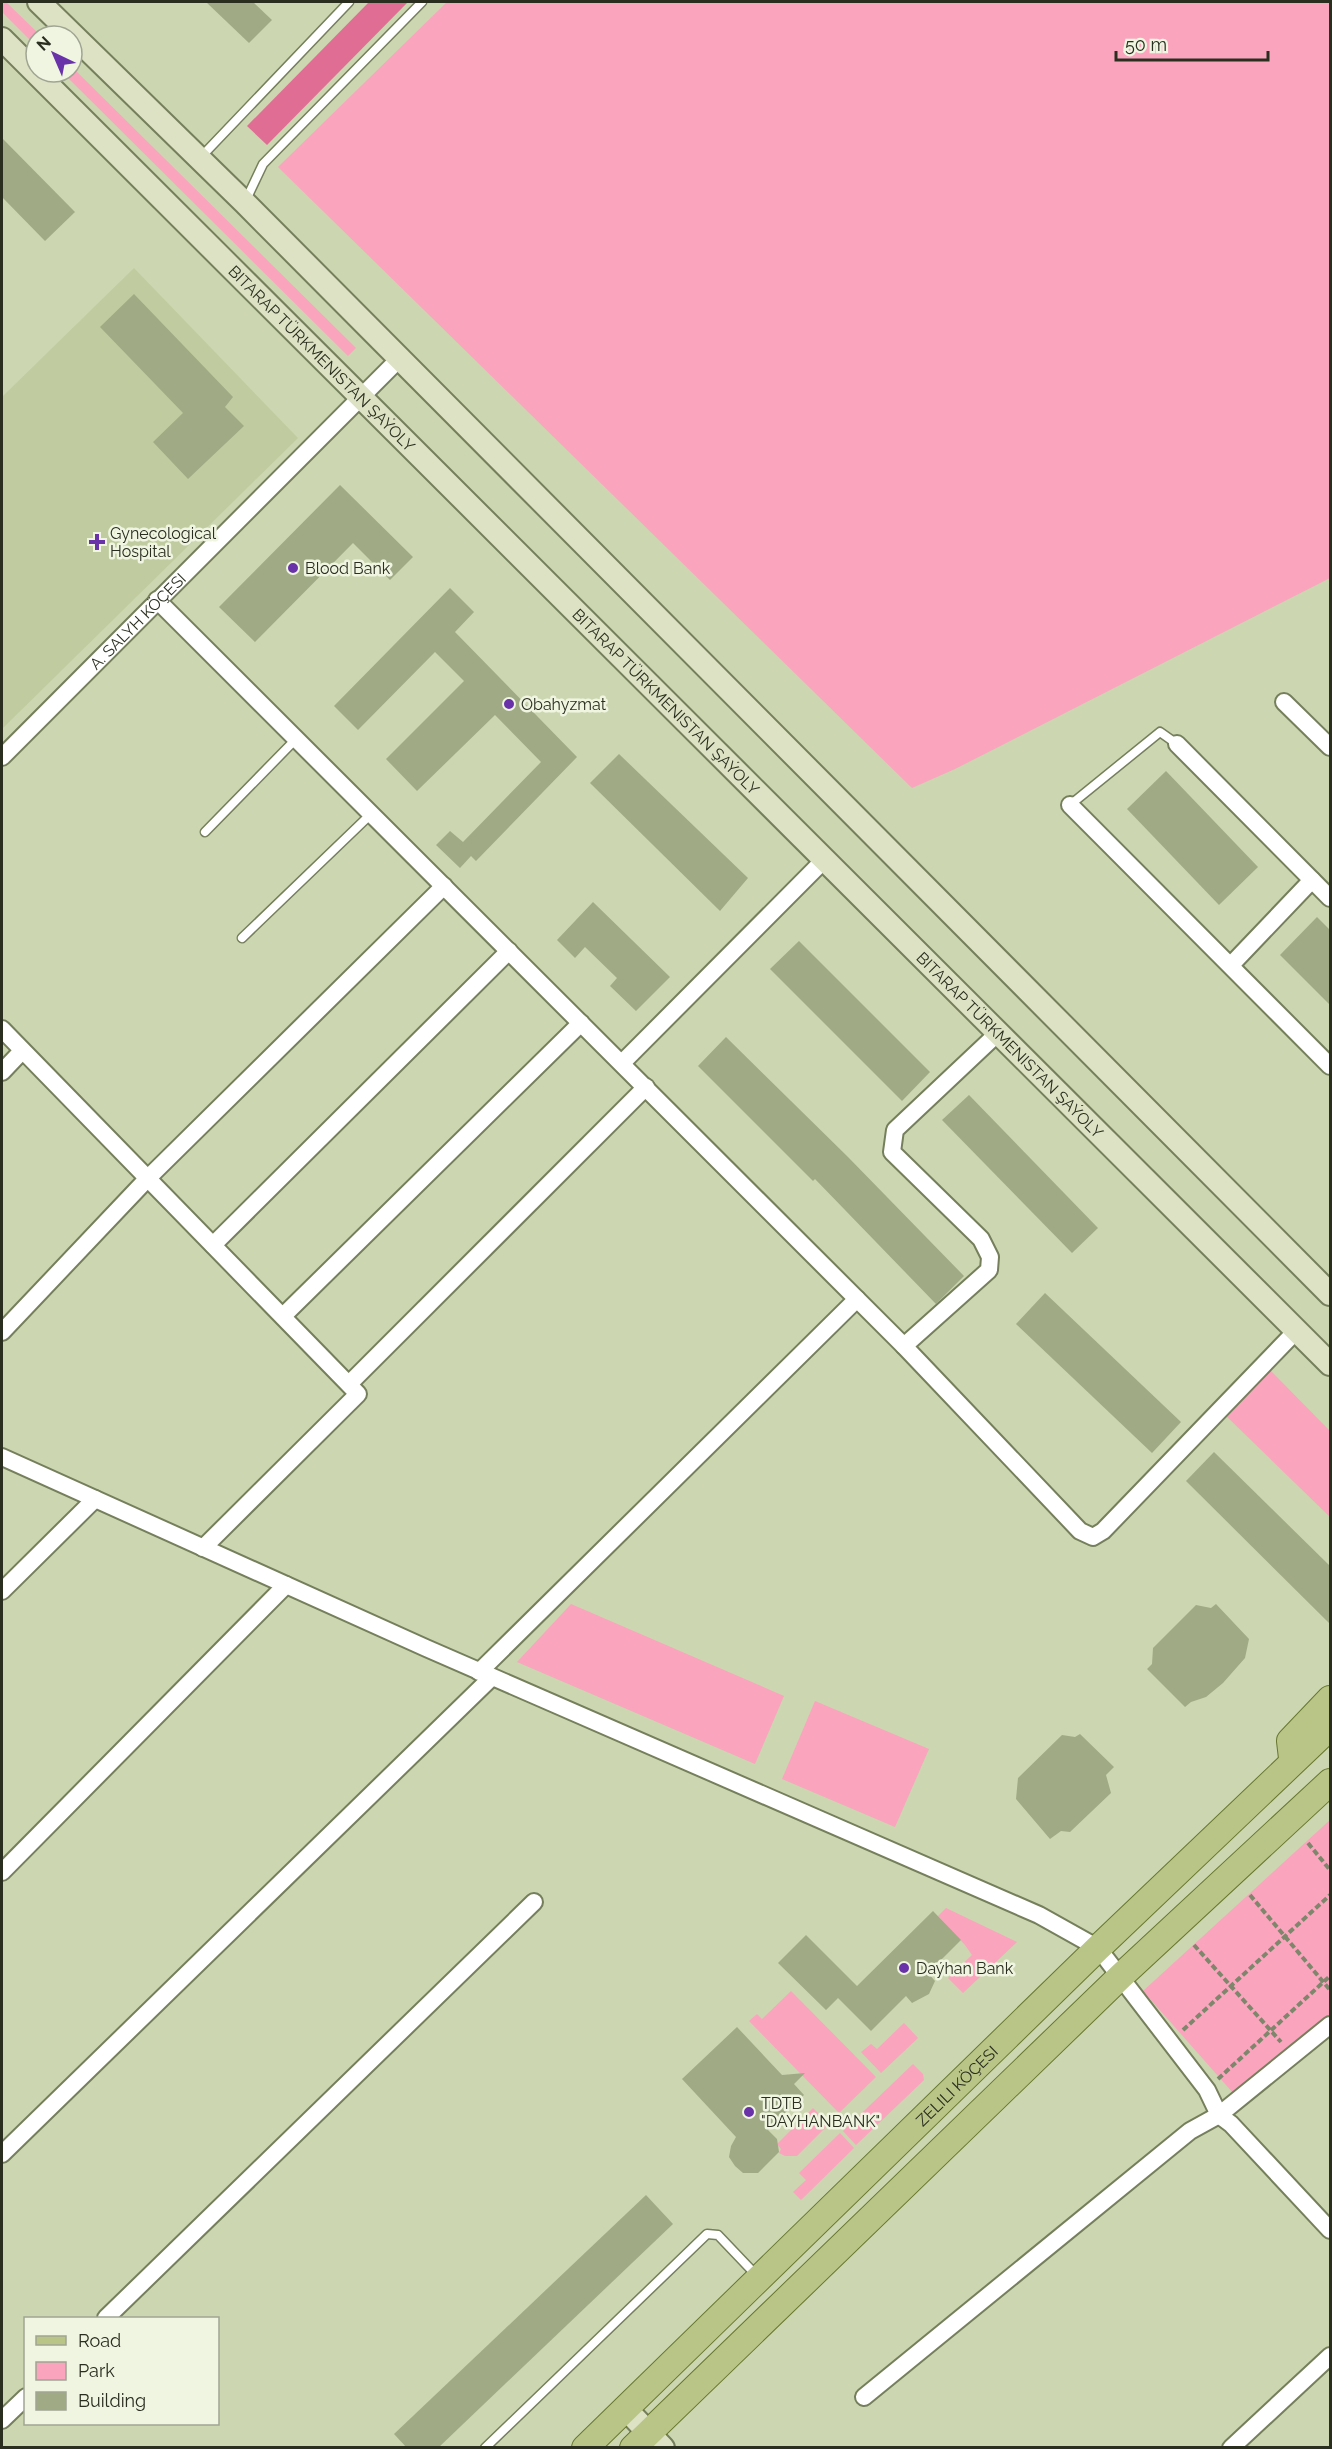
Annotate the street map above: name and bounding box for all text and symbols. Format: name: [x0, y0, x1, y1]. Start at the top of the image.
north arrow: [24, 24, 84, 84]
scale bar: [1116, 24, 1268, 62]
text: N: [33, 32, 55, 55]
text: 50 m: [1125, 34, 1167, 55]
street label: BITARAP TÜRKMENISTAN ŞAÝOLY: [224, 262, 419, 456]
place label: Gynecological Hospital: [110, 524, 217, 561]
marker: Gynecological Hospital: [88, 533, 106, 551]
place label: Blood Bank: [305, 559, 391, 578]
marker: Blood Bank: [286, 561, 300, 575]
street label: A. SALYH KÖÇESI: [86, 569, 190, 674]
street label: BITARAP TÜRKMENISTAN ŞAÝOLY: [568, 605, 763, 799]
place label: Obahyzmat: [521, 695, 607, 714]
marker: Obahyzmat: [502, 697, 516, 711]
street label: BITARAP TÜRKMENISTAN ŞAÝOLY: [913, 948, 1107, 1143]
place label: Daýhan Bank: [916, 1959, 1014, 1978]
marker: Daýhan Bank: [897, 1961, 911, 1975]
street label: ZELILI KÖÇESI: [912, 2042, 1002, 2130]
place label: TDTB "DAYHANBANK": [761, 2094, 880, 2131]
marker: TDTB "DAYHANBANK": [742, 2105, 756, 2119]
legend: [24, 2317, 219, 2425]
text: Road: [78, 2330, 121, 2351]
text: Park: [78, 2360, 115, 2381]
text: Building: [78, 2390, 146, 2411]

